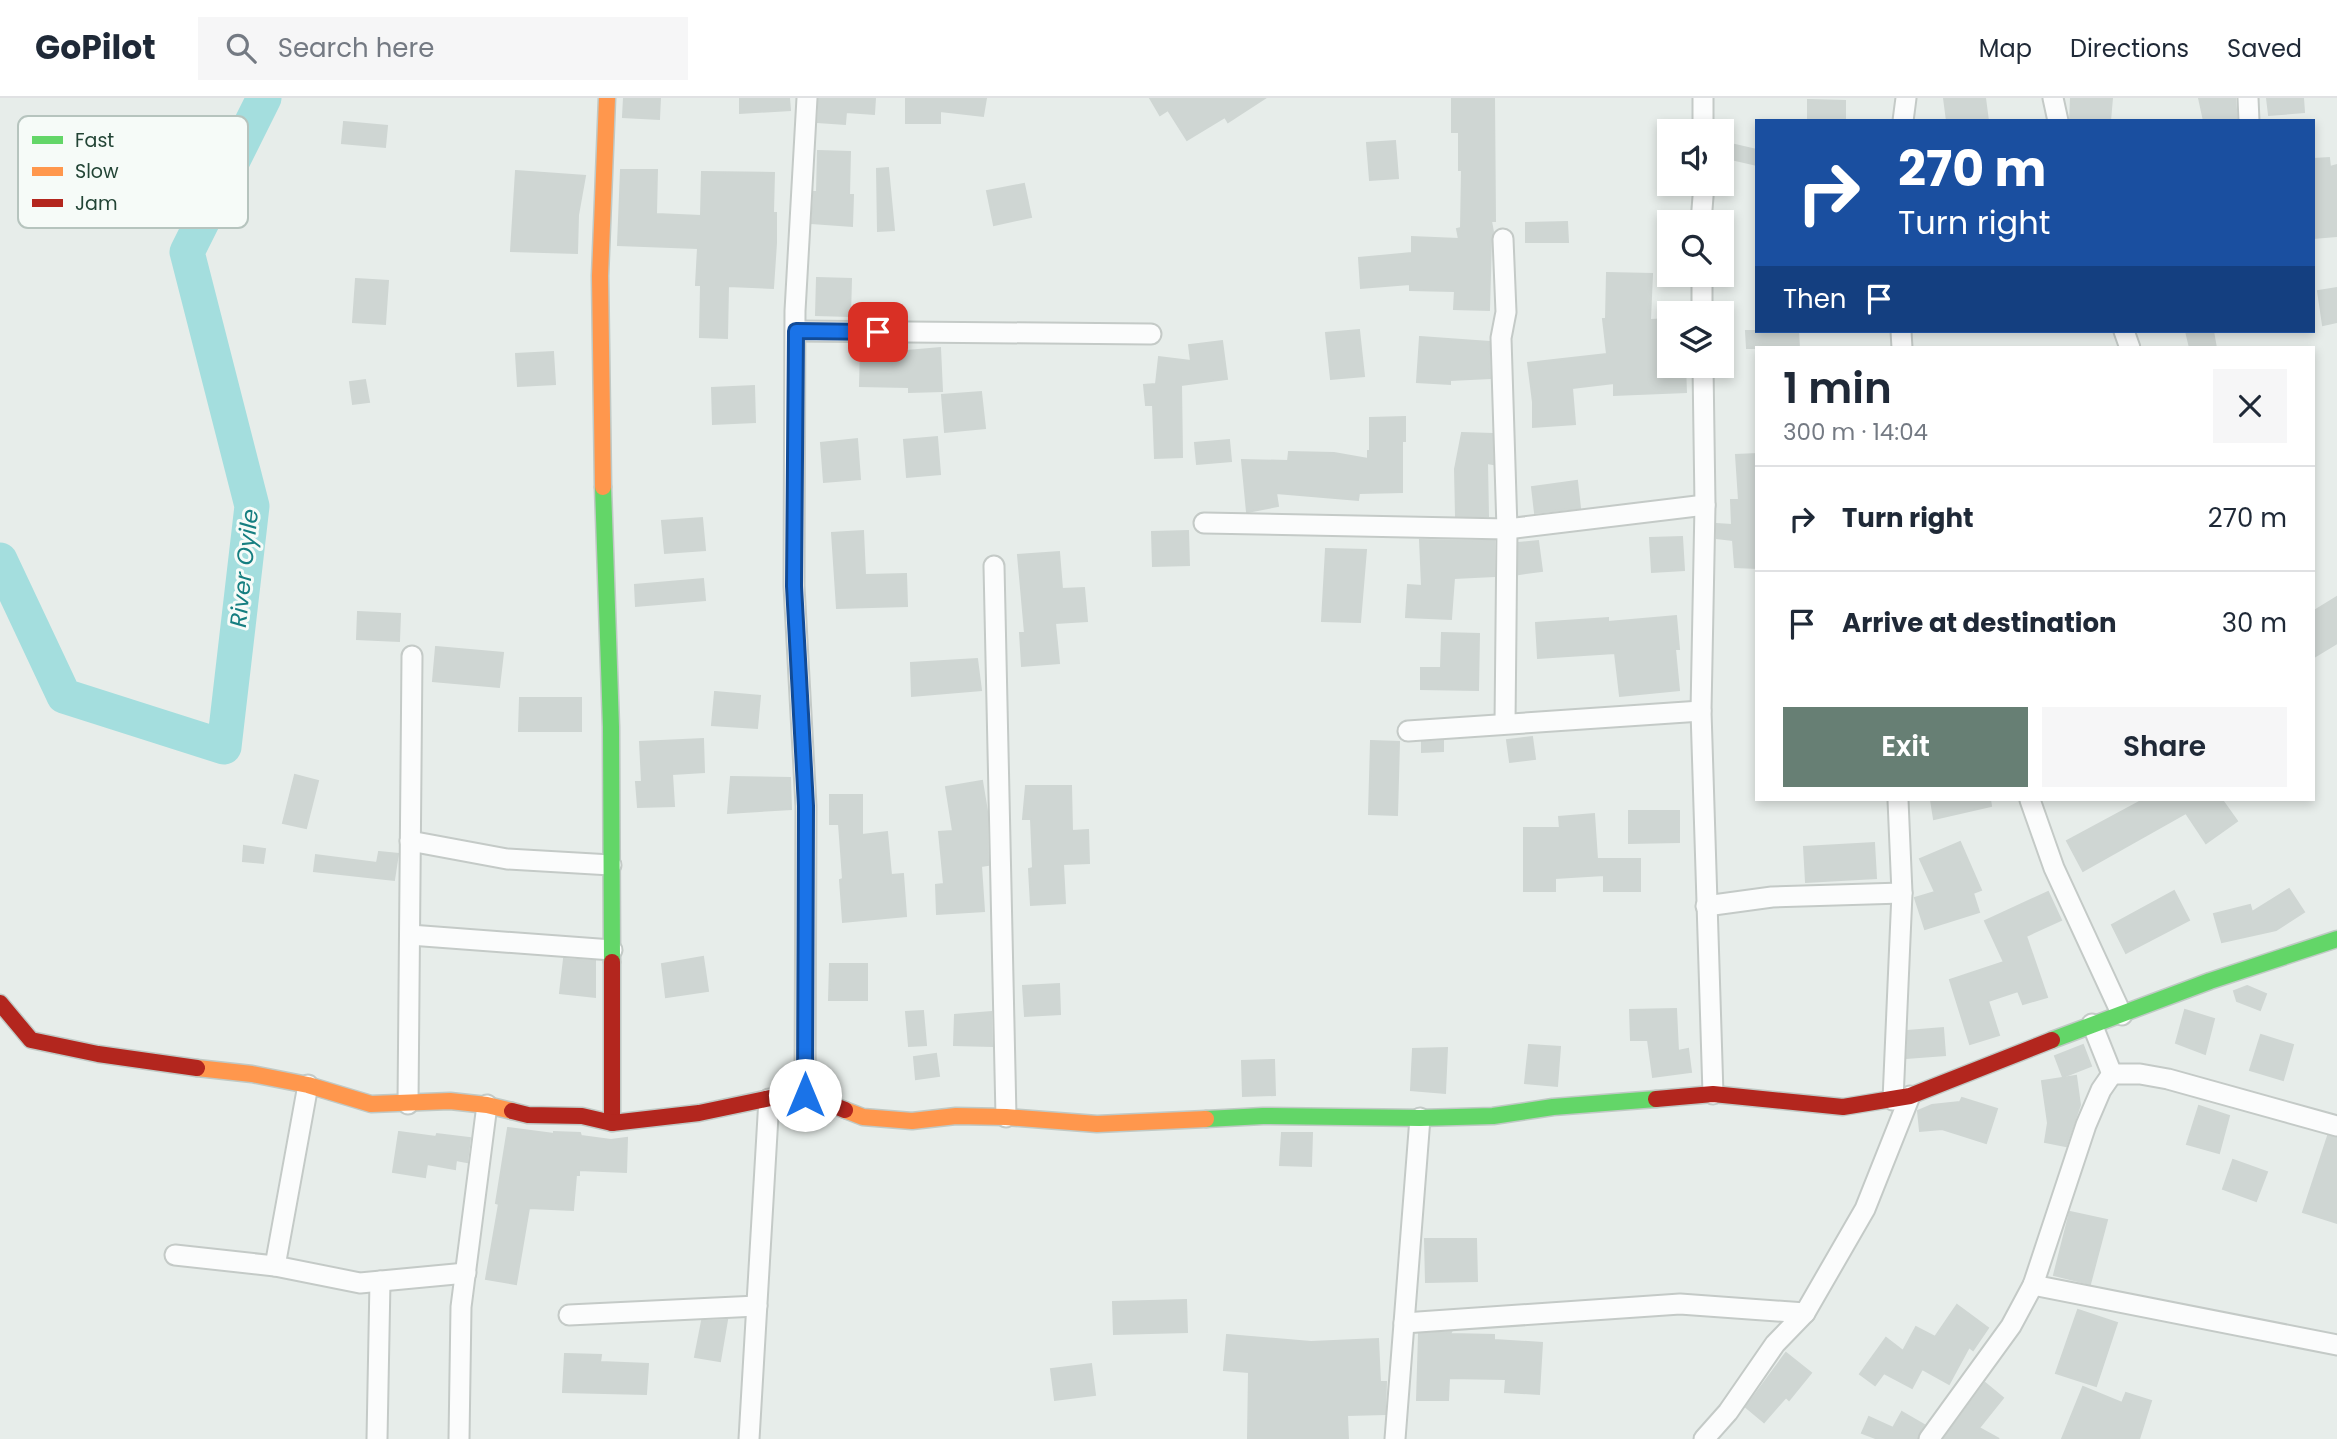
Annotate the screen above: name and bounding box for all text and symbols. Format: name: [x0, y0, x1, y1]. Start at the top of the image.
search box: [198, 17, 688, 80]
text: GoPilot: [35, 24, 156, 71]
icon: search: [222, 29, 260, 67]
text: Search here: [278, 30, 434, 66]
text: Map: [1979, 32, 2032, 65]
text: Directions: [2070, 32, 2189, 65]
text: Saved: [2227, 32, 2302, 65]
legend: [18, 116, 248, 228]
map controls: [1657, 119, 1734, 378]
button: sound: [1657, 119, 1734, 196]
text: Fast: [75, 127, 114, 154]
text: 270 m: [1898, 135, 2046, 203]
icon: right: [1783, 147, 1874, 238]
text: Slow: [75, 158, 119, 185]
text: Jam: [75, 190, 117, 217]
text: Turn right: [1898, 200, 2050, 245]
button: search: [1657, 210, 1734, 287]
icon: arrive: [1860, 280, 1898, 318]
text: Then: [1783, 281, 1846, 317]
button: layers: [1657, 301, 1734, 378]
pin: [848, 302, 908, 362]
icon: arrive: [859, 313, 897, 351]
text: 1 min: [1783, 359, 1892, 418]
button: close: [2213, 369, 2287, 443]
text: 300 m · 14:04: [1783, 416, 1928, 448]
icon: right: [1783, 500, 1821, 538]
text: Turn right: [1842, 500, 1974, 536]
text: 270 m: [2208, 500, 2287, 536]
water label: River Oyile: [222, 507, 266, 629]
icon: arrive: [1783, 605, 1821, 643]
text: Arrive at destination: [1842, 605, 2117, 641]
text: 30 m: [2222, 605, 2287, 641]
button: Exit: [1783, 707, 2028, 787]
button: Share: [2042, 707, 2287, 787]
position arrow: [768, 1058, 842, 1132]

